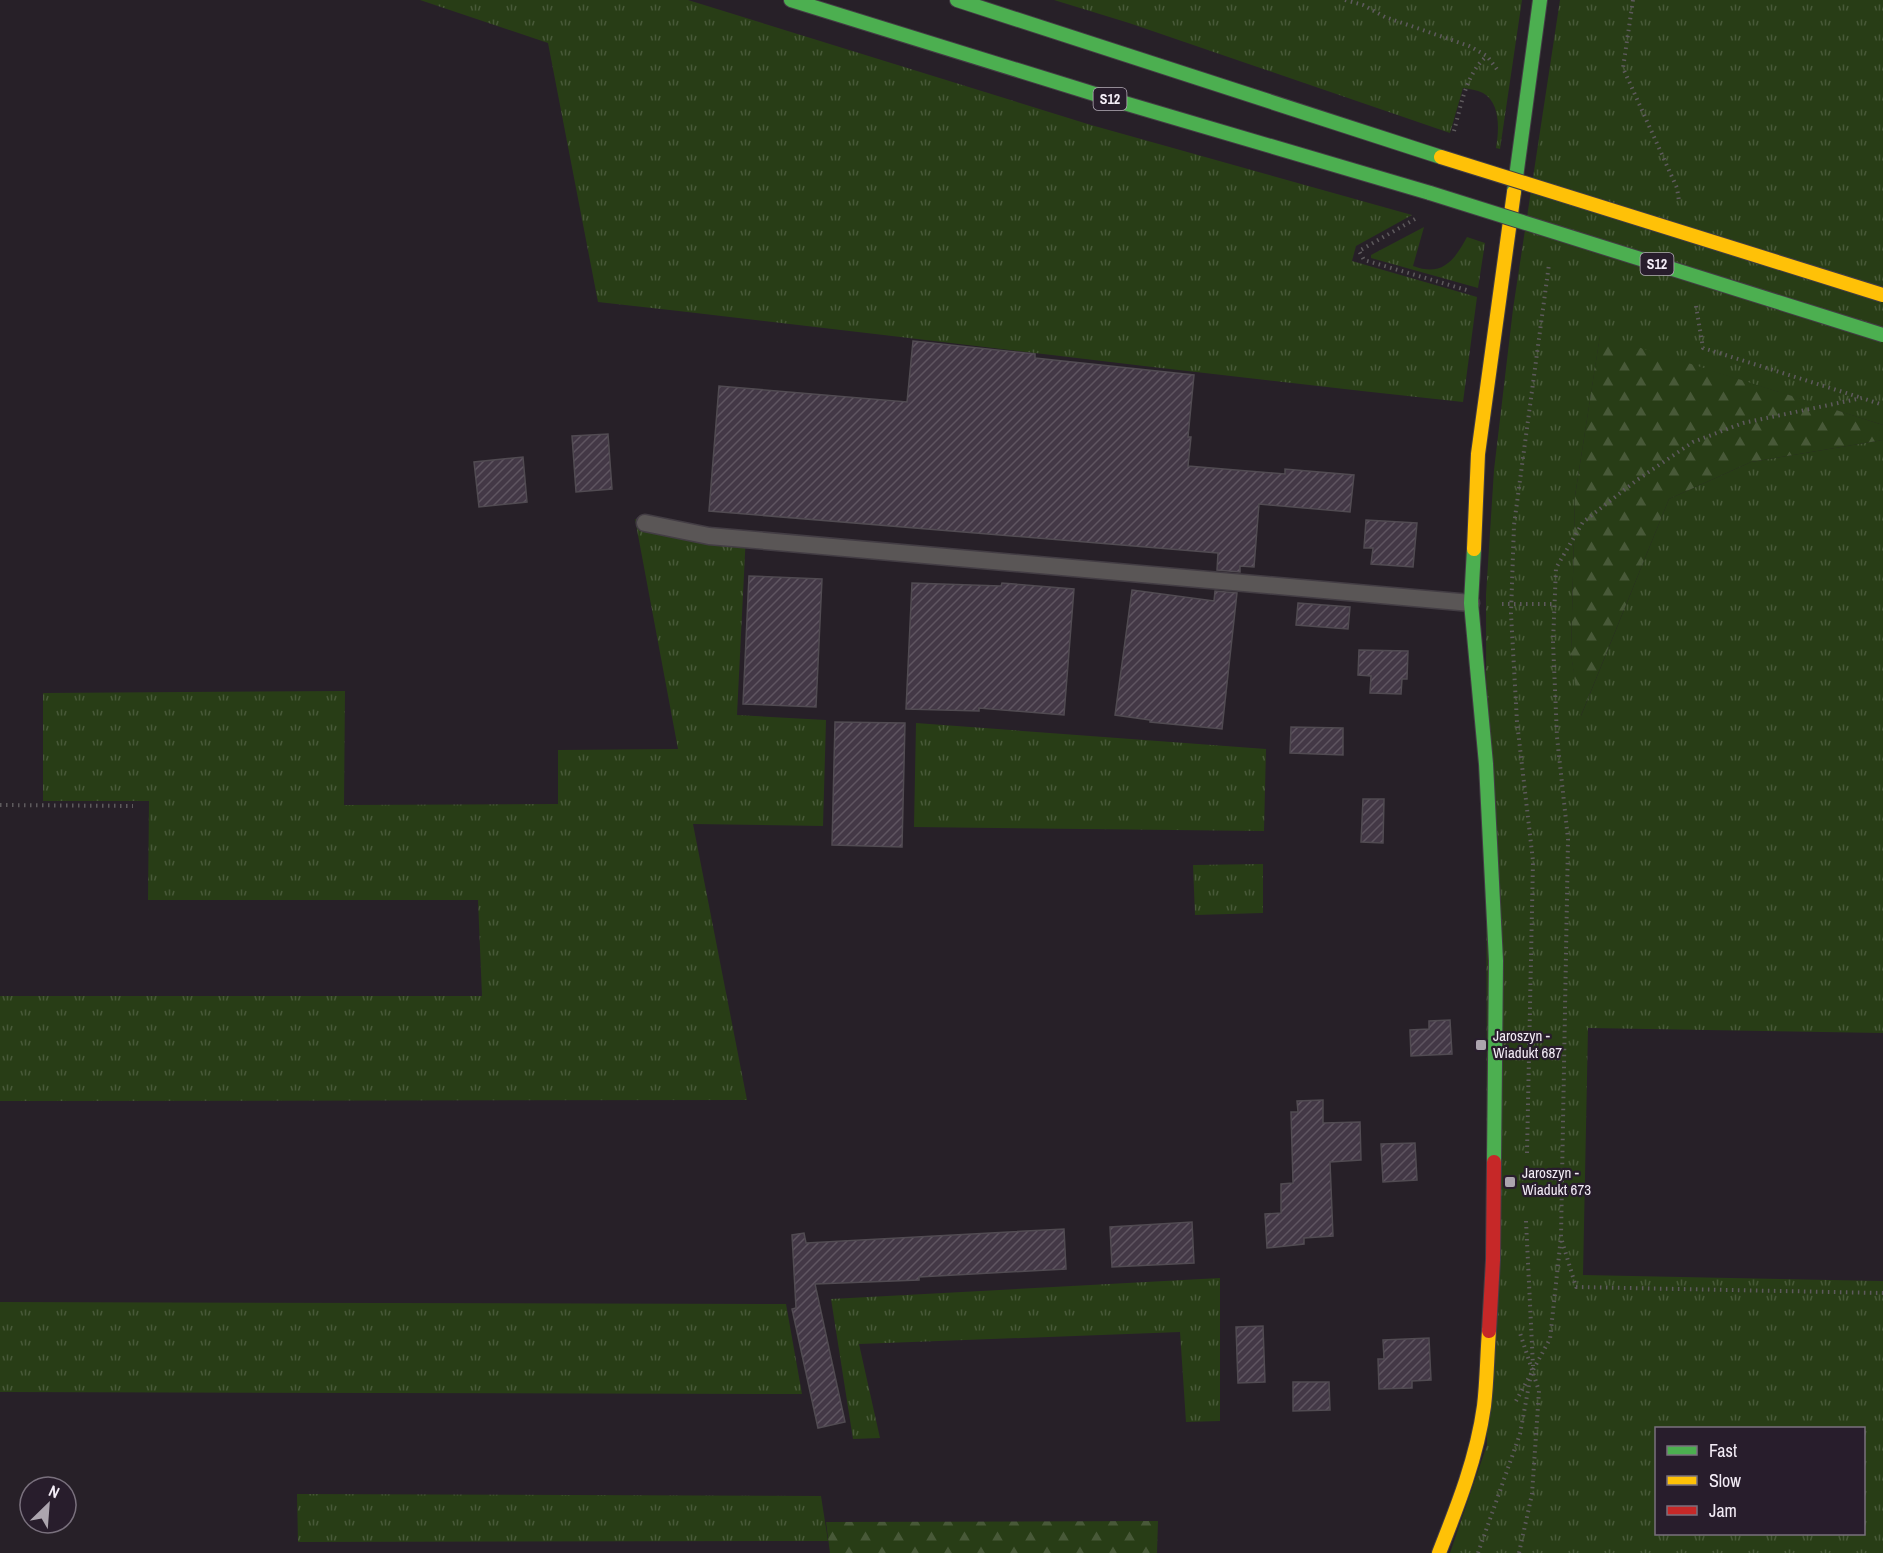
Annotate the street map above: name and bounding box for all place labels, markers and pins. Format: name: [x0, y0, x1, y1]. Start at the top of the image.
place label: Jaroszyn - Wiadukt 687: [1493, 1025, 1562, 1063]
marker: Jaroszyn - Wiadukt 687: [1474, 1038, 1488, 1052]
place label: Jaroszyn - Wiadukt 673: [1522, 1162, 1591, 1200]
marker: Jaroszyn - Wiadukt 673: [1503, 1175, 1517, 1189]

